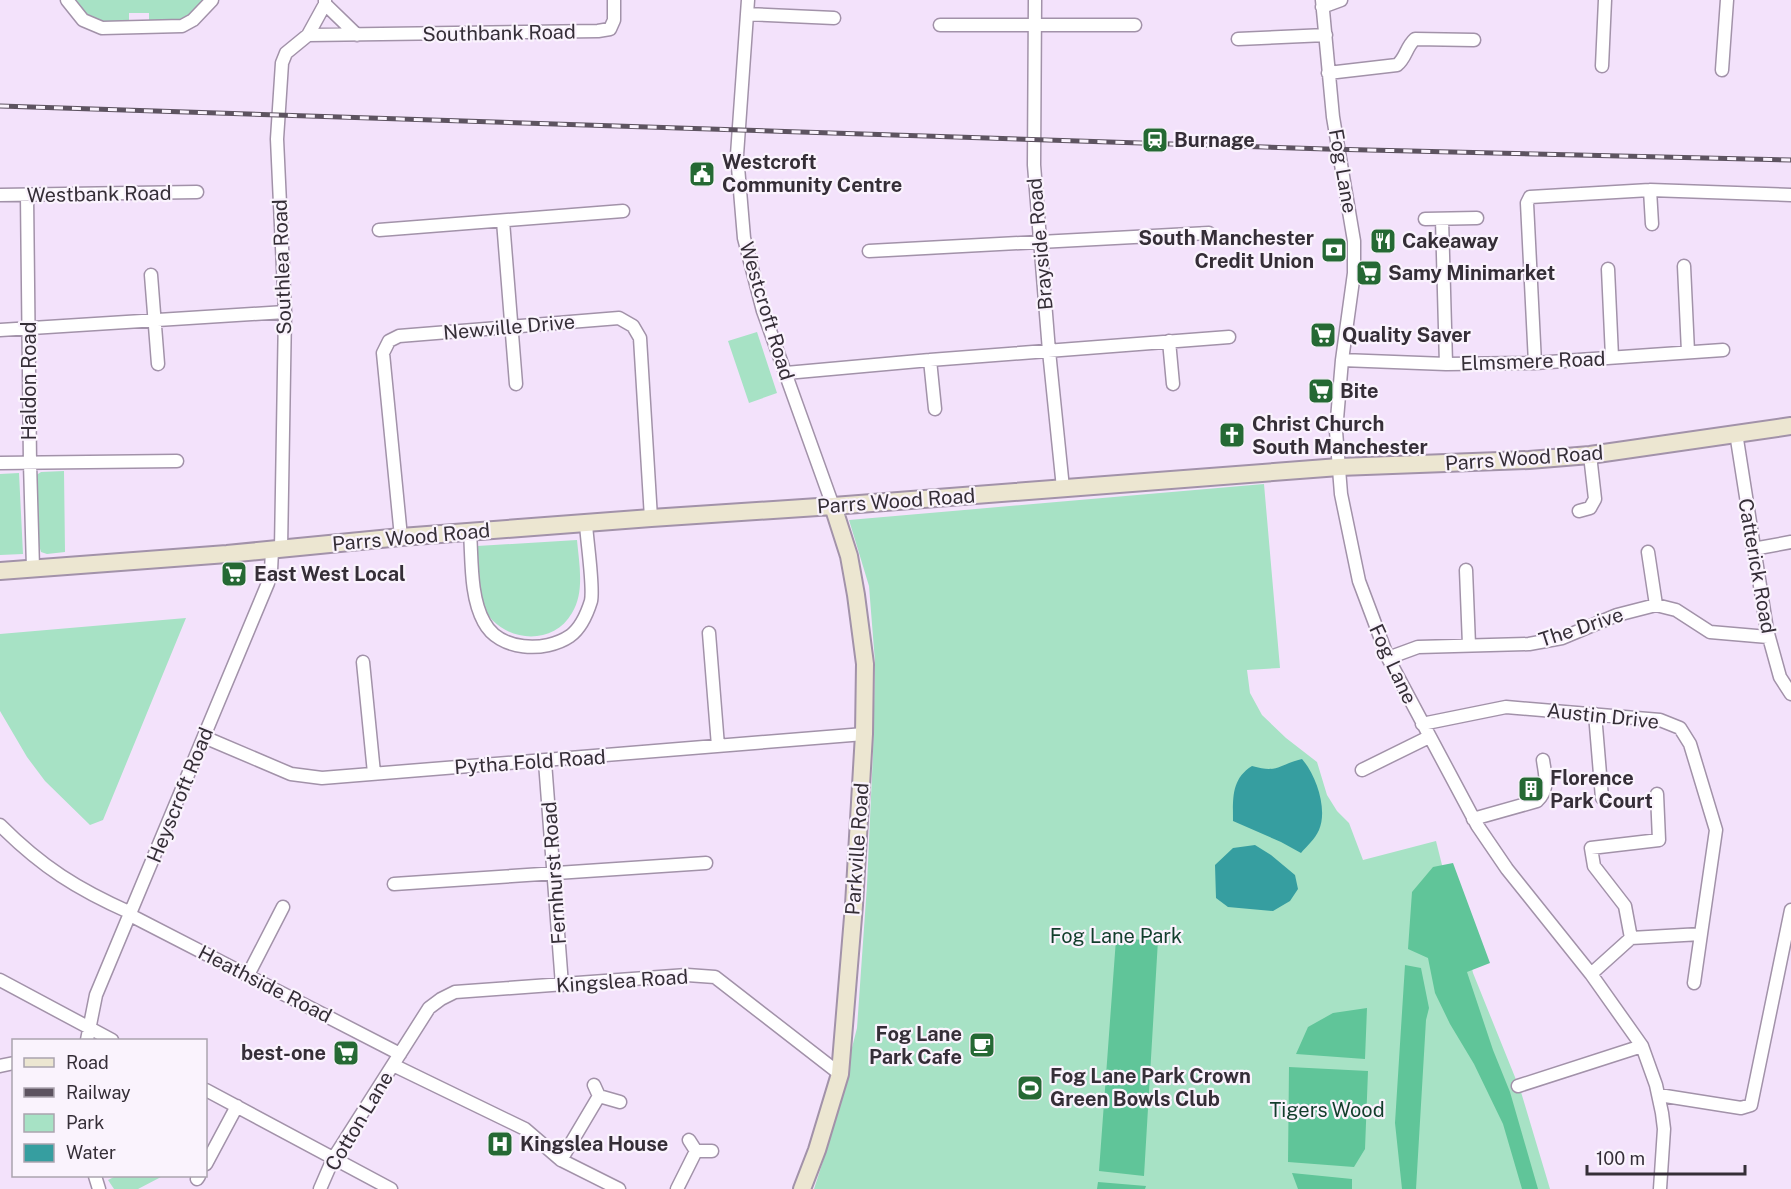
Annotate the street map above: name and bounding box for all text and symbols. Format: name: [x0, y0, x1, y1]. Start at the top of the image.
street label: Southbank Road: [422, 20, 576, 46]
station icon: Burnage: [1140, 125, 1170, 155]
street label: Fog Lane: [1324, 127, 1362, 215]
place label: Burnage: [1174, 128, 1255, 152]
place label: Westcroft Community Centre: [722, 150, 902, 197]
public building icon: Westcroft Community Centre: [687, 159, 717, 189]
street label: Brayside Road: [1022, 177, 1058, 311]
street label: Westbank Road: [26, 181, 172, 207]
street label: Southlea Road: [268, 199, 296, 335]
place label: South Manchester Credit Union: [1138, 226, 1314, 273]
restaurant icon: Cakeaway: [1368, 226, 1398, 256]
place label: Cakeaway: [1402, 229, 1499, 253]
bank icon: South Manchester Credit Union: [1319, 235, 1349, 265]
street label: Westcroft Road: [735, 239, 799, 383]
supermarket icon: Samy Minimarket: [1354, 258, 1384, 288]
place label: Samy Minimarket: [1388, 261, 1555, 285]
street label: Newville Drive: [442, 309, 576, 345]
supermarket icon: Quality Saver: [1308, 320, 1338, 350]
street label: Haldon Road: [17, 322, 41, 440]
place label: Quality Saver: [1342, 323, 1471, 347]
street label: Elmsmere Road: [1460, 346, 1606, 376]
supermarket icon: Bite: [1306, 376, 1336, 406]
place label: Bite: [1340, 379, 1379, 403]
place label: Christ Church South Manchester: [1252, 412, 1428, 459]
church icon: Christ Church South Manchester: [1217, 420, 1247, 450]
street label: Parrs Wood Road: [1444, 440, 1604, 476]
street label: Parrs Wood Road: [816, 483, 976, 519]
street label: Catterick Road: [1733, 497, 1781, 635]
street label: Parrs Wood Road: [331, 518, 491, 556]
supermarket icon: East West Local: [219, 559, 249, 589]
place label: East West Local: [254, 562, 406, 586]
street label: The Drive: [1536, 602, 1626, 652]
street label: Fog Lane: [1364, 620, 1422, 708]
street label: Austin Drive: [1546, 698, 1660, 734]
street label: Heyscroft Road: [142, 724, 218, 866]
street label: Pytha Fold Road: [454, 745, 606, 779]
place label: Florence Park Court: [1550, 766, 1653, 813]
building icon: Florence Park Court: [1516, 774, 1546, 804]
street label: Parkville Road: [840, 782, 874, 916]
street label: Fernhurst Road: [537, 801, 571, 945]
park label: Fog Lane Park: [1050, 924, 1182, 948]
street label: Heathside Road: [194, 940, 336, 1028]
street label: Kingslea Road: [555, 964, 689, 998]
place label: Fog Lane Park Cafe: [869, 1022, 962, 1069]
cafe icon: Fog Lane Park Cafe: [967, 1030, 997, 1060]
supermarket icon: best-one: [331, 1038, 361, 1068]
legend: [12, 1039, 207, 1177]
place label: best-one: [241, 1041, 326, 1065]
text: Road: [66, 1052, 109, 1073]
place label: Fog Lane Park Crown Green Bowls Club: [1050, 1064, 1251, 1111]
street label: Cotton Lane: [320, 1067, 398, 1175]
sports icon: Fog Lane Park Crown Green Bowls Club: [1015, 1073, 1045, 1103]
text: Railway: [66, 1082, 131, 1103]
park label: Tigers Wood: [1269, 1098, 1385, 1122]
text: Park: [66, 1112, 104, 1133]
hospital icon: Kingslea House: [485, 1129, 515, 1159]
place label: Kingslea House: [520, 1132, 668, 1156]
scale bar: [1587, 1138, 1744, 1176]
text: Water: [66, 1142, 116, 1163]
text: 100 m: [1596, 1148, 1645, 1169]

